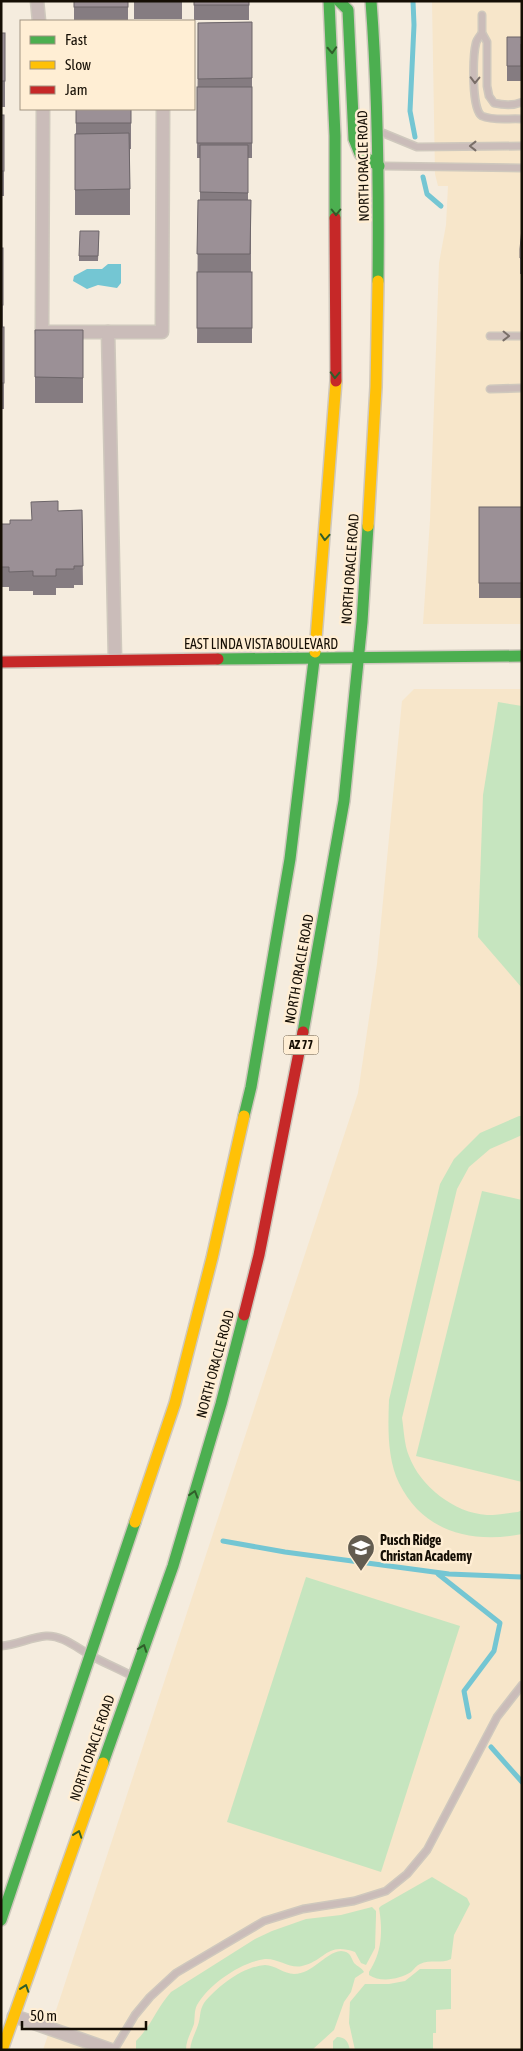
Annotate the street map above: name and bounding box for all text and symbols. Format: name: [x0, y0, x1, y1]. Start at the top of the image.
legend: [20, 20, 195, 110]
text: Fast: [65, 31, 87, 48]
one-way arrow: [326, 46, 337, 54]
text: Slow: [65, 56, 91, 73]
one-way arrow: [469, 76, 480, 84]
text: Jam: [65, 81, 88, 98]
street label: NORTH ORACLE ROAD: [354, 110, 372, 222]
one-way arrow: [469, 141, 476, 151]
one-way arrow: [331, 209, 341, 217]
one-way arrow: [502, 331, 510, 341]
one-way arrow: [330, 371, 341, 379]
street label: NORTH ORACLE ROAD: [338, 513, 362, 625]
one-way arrow: [320, 533, 331, 541]
street label: EAST LINDA VISTA BOULEVARD: [184, 636, 338, 652]
street label: NORTH ORACLE ROAD: [281, 913, 317, 1025]
road number: AZ 77: [284, 1036, 318, 1054]
street label: NORTH ORACLE ROAD: [193, 1308, 237, 1420]
one-way arrow: [189, 1490, 199, 1498]
place label: Pusch Ridge Christan Academy: [380, 1532, 472, 1564]
school or university icon: Pusch Ridge Christan Academy: [346, 1533, 376, 1572]
one-way arrow: [137, 1644, 147, 1653]
street label: NORTH ORACLE ROAD: [66, 1693, 118, 1803]
one-way arrow: [72, 1830, 82, 1839]
one-way arrow: [19, 1984, 29, 1992]
scale bar: [22, 1998, 146, 2030]
text: 50 m: [30, 2007, 57, 2024]

